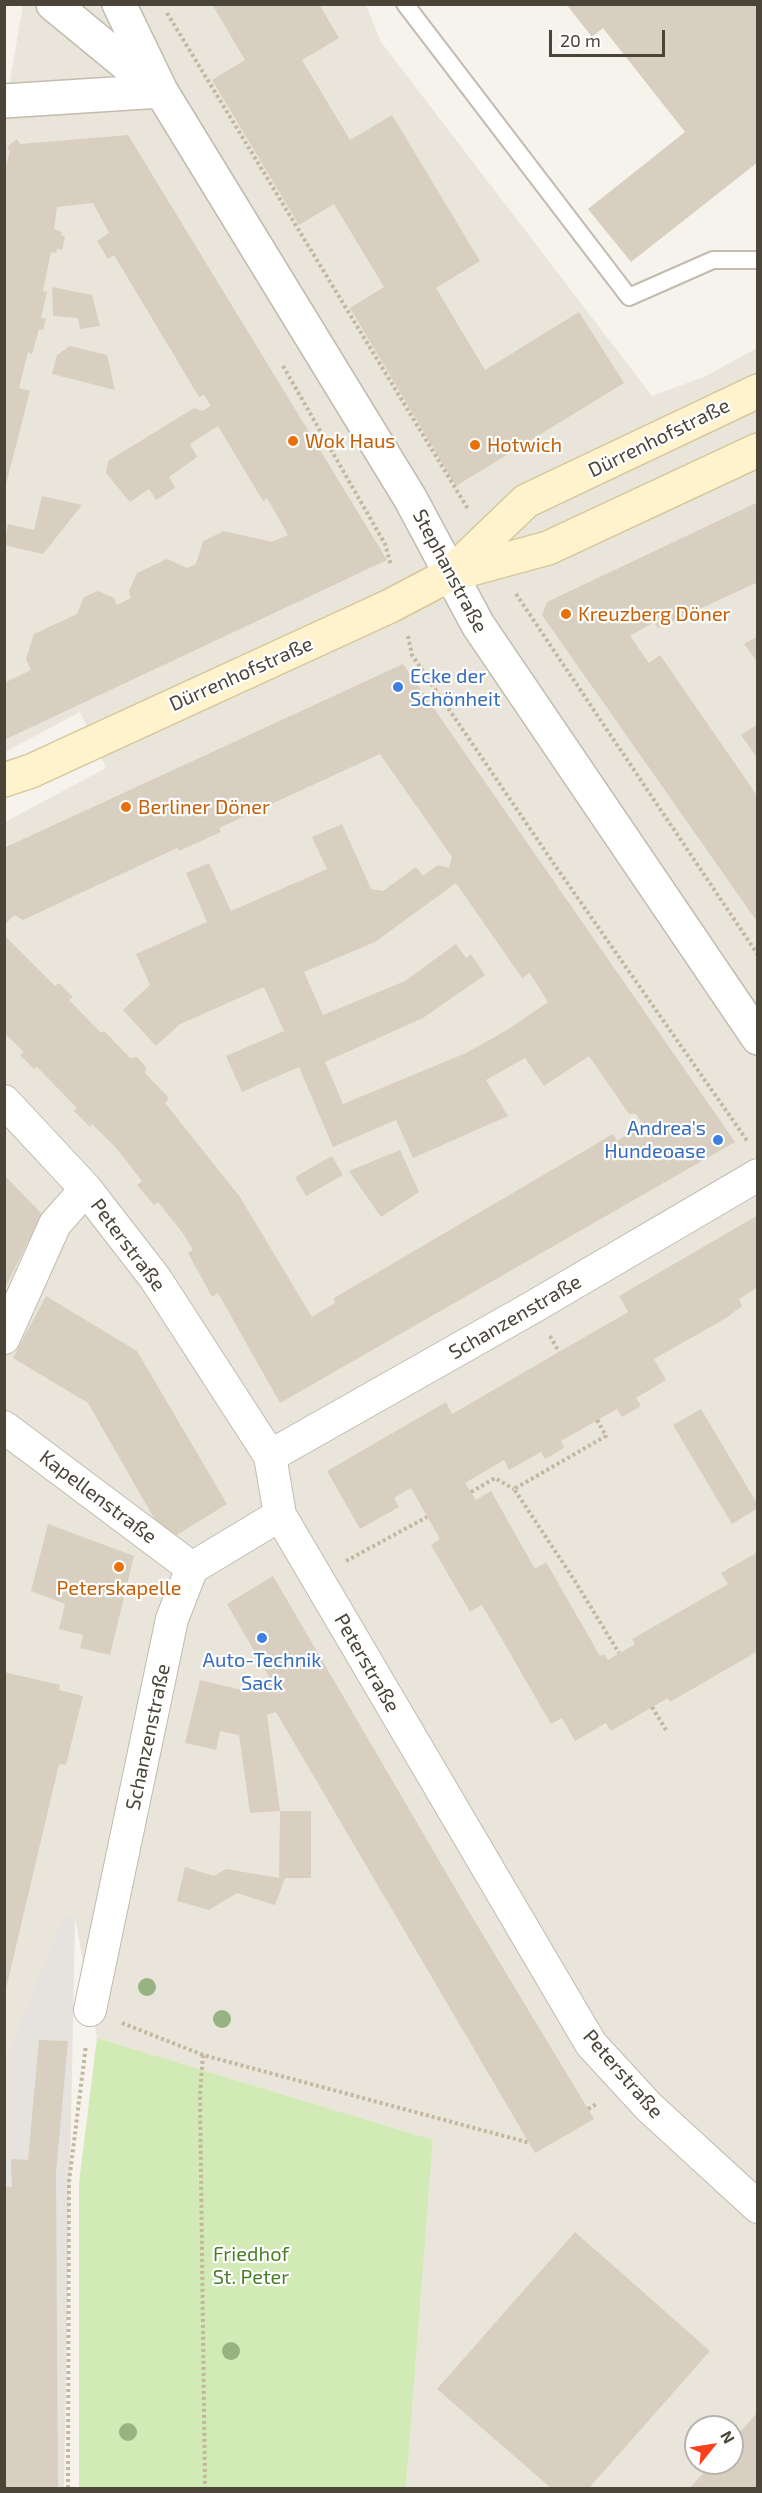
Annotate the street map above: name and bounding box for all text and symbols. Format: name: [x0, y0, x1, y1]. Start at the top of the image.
scale bar: [552, 18, 668, 56]
text: 20 m: [560, 29, 601, 51]
street label: Dürrenhofstraße: [584, 393, 734, 483]
place label: Wok Haus: [305, 429, 395, 453]
place label: Hotwich: [487, 433, 562, 457]
marker: Wok Haus: [286, 434, 300, 448]
marker: Hotwich: [468, 438, 482, 452]
street label: Stephanstraße: [407, 505, 493, 637]
place label: Kreuzberg Döner: [578, 602, 731, 626]
marker: Kreuzberg Döner: [559, 607, 573, 621]
street label: Dürrenhofstraße: [166, 632, 316, 716]
place label: Ecke der Schönheit: [410, 664, 501, 711]
marker: Ecke der Schönheit: [391, 680, 405, 694]
place label: Berliner Döner: [138, 795, 270, 819]
marker: Berliner Döner: [119, 800, 133, 814]
place label: Andrea's Hundeoase: [604, 1116, 706, 1163]
marker: Andrea's Hundeoase: [711, 1133, 725, 1147]
street label: Peterstraße: [85, 1194, 171, 1296]
street label: Schanzenstraße: [445, 1269, 585, 1365]
street label: Kapellenstraße: [35, 1445, 161, 1549]
marker: Peterskapelle: [112, 1560, 126, 1574]
place label: Peterskapelle: [56, 1576, 182, 1600]
street label: Peterstraße: [329, 1609, 405, 1717]
marker: Auto-Technik Sack: [255, 1631, 269, 1645]
place label: Auto-Technik Sack: [203, 1648, 321, 1695]
street label: Schanzenstraße: [121, 1662, 175, 1812]
street label: Peterstraße: [578, 2025, 668, 2123]
park label: Friedhof St. Peter: [213, 2242, 289, 2289]
north arrow: [684, 2415, 744, 2475]
text: N: [717, 2427, 739, 2447]

